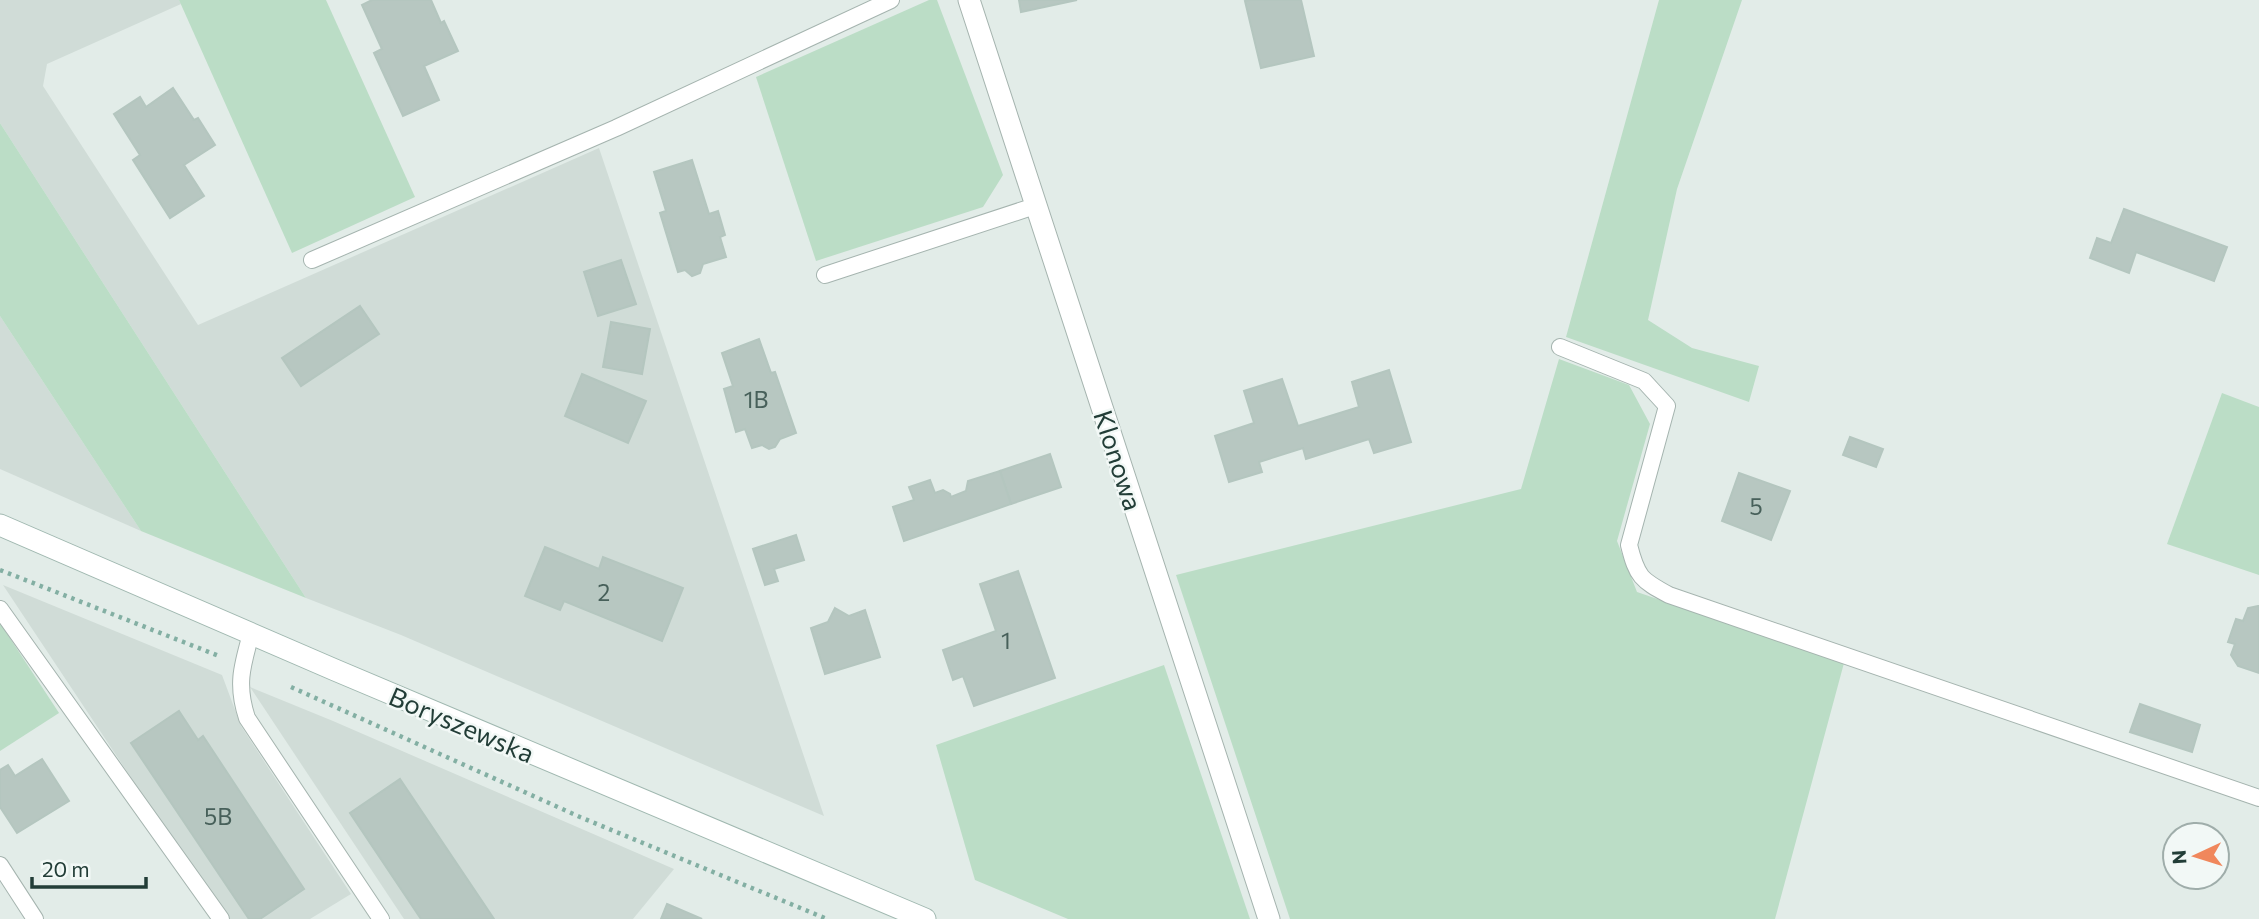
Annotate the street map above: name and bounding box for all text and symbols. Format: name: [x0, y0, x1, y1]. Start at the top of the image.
house number: 1B: [744, 385, 768, 413]
street label: Klonowa: [1088, 406, 1150, 514]
house number: 5: [1749, 492, 1763, 520]
house number: 2: [598, 578, 610, 606]
house number: 1: [1001, 626, 1011, 654]
street label: Boryszewska: [385, 680, 539, 768]
house number: 5B: [204, 802, 232, 830]
north arrow: [2161, 821, 2231, 891]
scale bar: [32, 846, 145, 890]
text: N: [2167, 849, 2191, 865]
text: 20 m: [42, 856, 90, 881]

